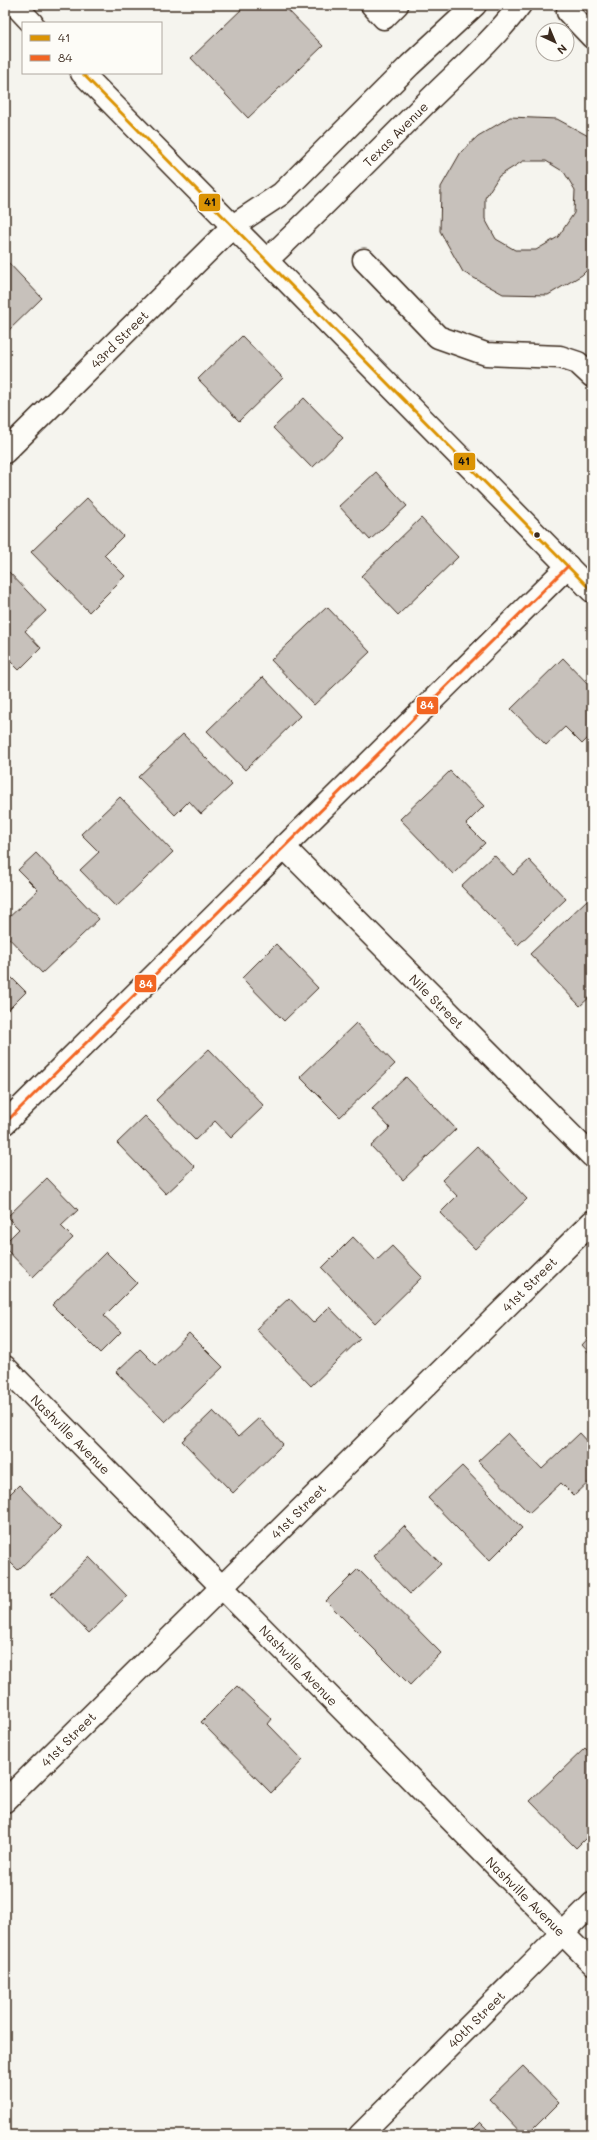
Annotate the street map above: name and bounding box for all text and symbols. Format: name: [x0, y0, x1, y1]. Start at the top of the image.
legend: [22, 22, 162, 74]
north arrow: [535, 22, 575, 62]
text: 41: [58, 29, 70, 45]
text: N: [554, 41, 571, 58]
text: 84: [58, 49, 72, 65]
street label: Texas Avenue: [359, 98, 431, 170]
line badge: 41: [198, 193, 221, 212]
text: 41: [204, 194, 216, 209]
street label: 43rd Street: [86, 306, 152, 372]
line badge: 41: [453, 452, 476, 471]
text: 41: [458, 453, 470, 468]
unlabelled marker: [532, 530, 542, 540]
line badge: 84: [416, 696, 439, 715]
text: 84: [420, 697, 434, 712]
street label: Nile Street: [406, 970, 468, 1032]
line badge: 84: [134, 974, 157, 993]
text: 84: [139, 976, 153, 991]
street label: 41st Street: [498, 1253, 560, 1315]
street label: Nashville Avenue: [28, 1391, 114, 1477]
street label: 41st Street: [267, 1480, 329, 1542]
street label: Nashville Avenue: [256, 1621, 342, 1709]
street label: 41st Street: [37, 1708, 99, 1770]
street label: Nashville Avenue: [483, 1853, 569, 1939]
street label: 40th Street: [444, 1987, 508, 2051]

